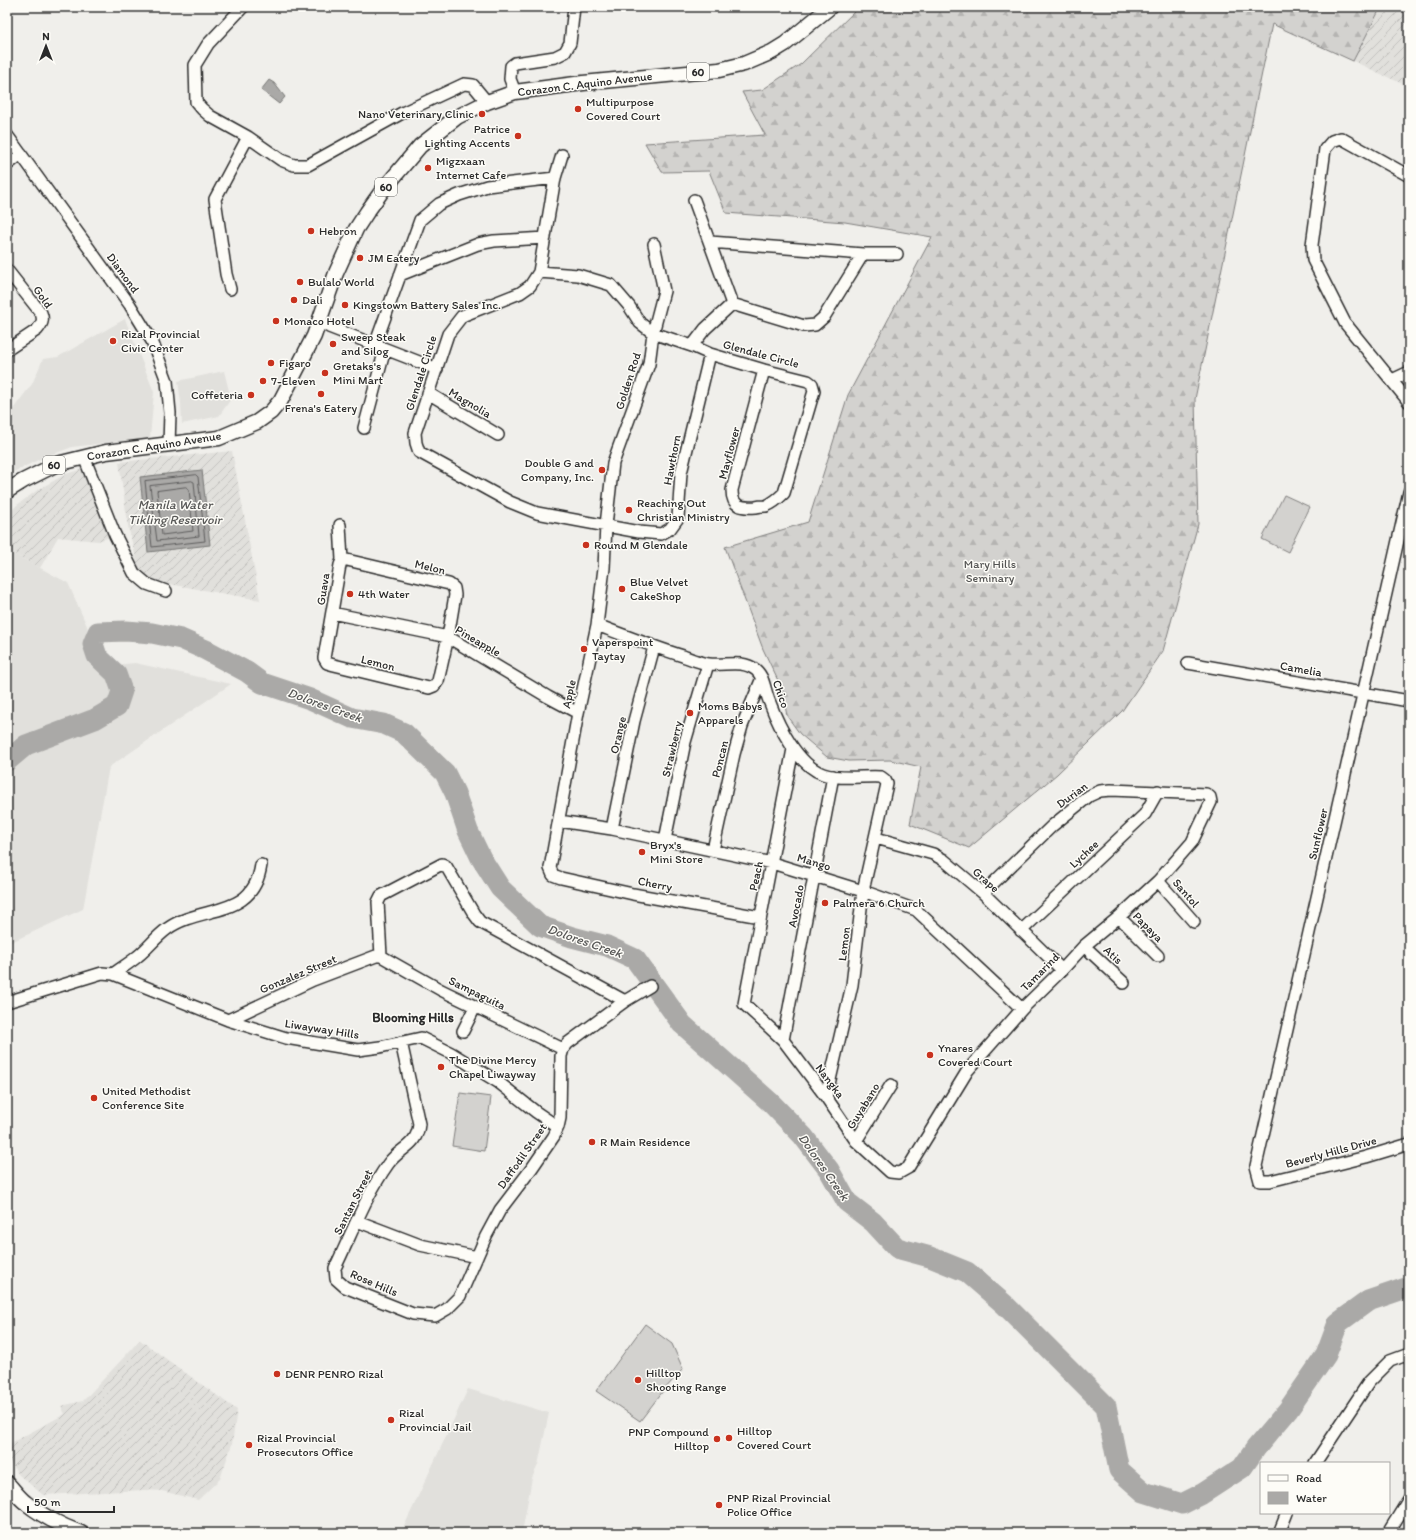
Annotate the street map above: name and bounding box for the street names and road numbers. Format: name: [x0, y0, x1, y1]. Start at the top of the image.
road number: 60: [687, 63, 709, 81]
street label: Corazon C. Aquino Avenue: [517, 69, 653, 99]
road number: 60: [375, 178, 397, 196]
street label: Diamond: [104, 250, 142, 296]
street label: Gold: [30, 283, 56, 311]
street label: Glendale Circle: [402, 333, 440, 412]
street label: Glendale Circle: [721, 337, 801, 371]
street label: Golden Rod: [612, 350, 644, 411]
street label: Magnolia: [446, 385, 494, 421]
street label: Mayflower: [715, 425, 743, 481]
street label: Corazon C. Aquino Avenue: [86, 428, 222, 464]
street label: Hawthorn: [660, 433, 684, 486]
road number: 60: [43, 456, 65, 474]
street label: Melon: [413, 556, 447, 578]
street label: Guava: [314, 571, 333, 606]
street label: Pineapple: [453, 622, 503, 660]
street label: Lemon: [360, 652, 397, 674]
street label: Camelia: [1279, 658, 1324, 680]
street label: Apple: [559, 678, 579, 710]
street label: Chico: [770, 678, 792, 710]
street label: Orange: [607, 715, 629, 755]
street label: Strawberry: [659, 719, 685, 778]
street label: Poncan: [709, 739, 731, 779]
street label: Durian: [1054, 779, 1091, 811]
street label: Sunflower: [1305, 806, 1331, 861]
street label: Lychee: [1067, 837, 1102, 871]
street label: Mango: [795, 850, 833, 874]
street label: Peach: [746, 860, 766, 892]
street label: Grape: [970, 864, 1002, 896]
street label: Cherry: [637, 874, 674, 894]
street label: Santol: [1170, 876, 1203, 911]
street label: Avocado: [785, 884, 807, 928]
street label: Papaya: [1130, 909, 1167, 946]
street label: Lemon: [835, 925, 853, 962]
street label: Atis: [1101, 943, 1125, 967]
street label: Tamarind: [1018, 950, 1062, 994]
street label: Gonzalez Street: [258, 951, 339, 996]
street label: Sampaguita: [446, 973, 508, 1013]
street label: Liwayway Hills: [284, 1016, 360, 1042]
street label: Nangka: [813, 1061, 847, 1101]
street label: Guyabano: [843, 1080, 883, 1132]
street label: Daffodil Street: [494, 1120, 550, 1191]
street label: Beverly Hills Drive: [1284, 1133, 1378, 1171]
street label: Santan Street: [331, 1167, 376, 1237]
street label: Rose Hills: [348, 1267, 400, 1299]

